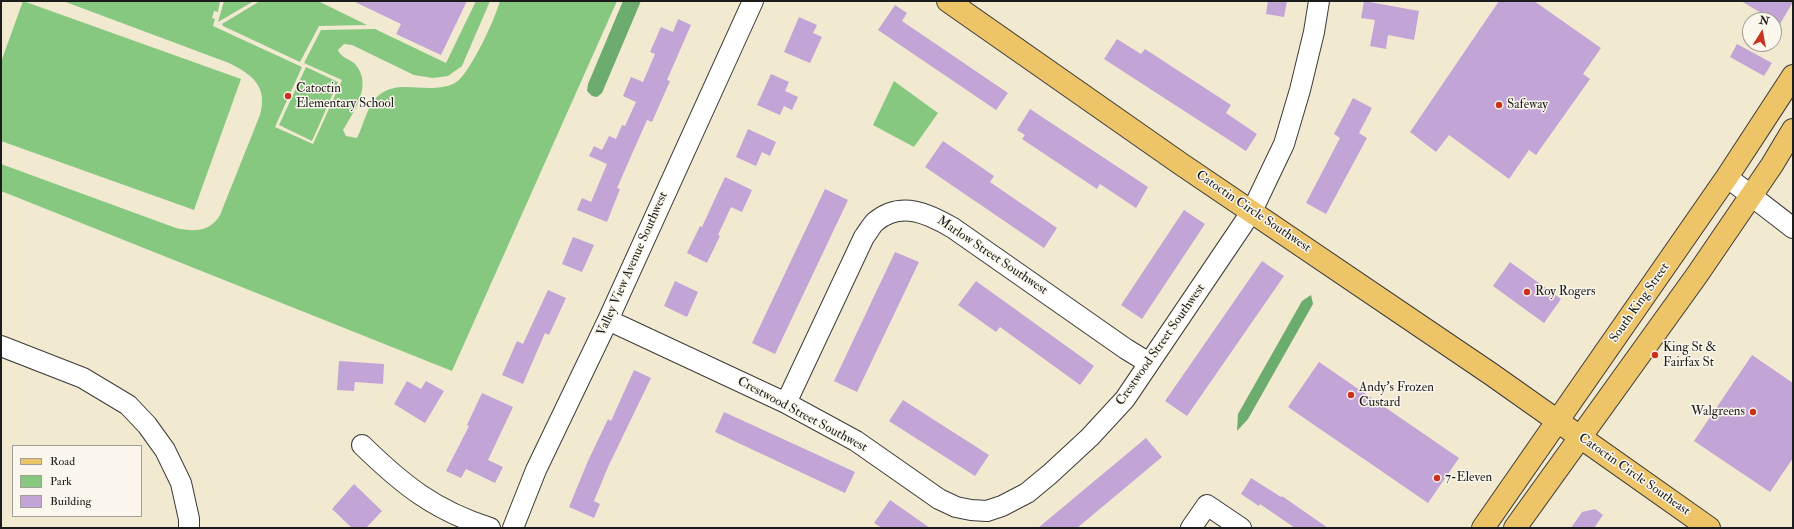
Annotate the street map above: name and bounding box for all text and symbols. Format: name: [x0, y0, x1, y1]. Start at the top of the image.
north arrow: [1742, 12, 1782, 52]
text: N: [1758, 13, 1770, 28]
place label: Catoctin Elementary School: [296, 81, 394, 112]
marker: Catoctin Elementary School: [283, 91, 293, 101]
place label: Safeway: [1507, 97, 1548, 113]
marker: Safeway: [1494, 100, 1504, 110]
street label: Catoctin Circle Southwest: [1193, 168, 1313, 256]
street label: Valley View Avenue Southwest: [594, 190, 672, 338]
street label: Marlow Street Southwest: [934, 213, 1050, 299]
street label: South King Street: [1607, 260, 1673, 346]
street label: Crestwood Street Southwest: [1113, 281, 1209, 409]
place label: Roy Rogers: [1535, 284, 1595, 300]
marker: Roy Rogers: [1522, 287, 1532, 297]
place label: King St & Fairfax St: [1663, 340, 1716, 371]
marker: King St & Fairfax St: [1650, 350, 1660, 360]
street label: Crestwood Street Southwest: [734, 374, 870, 456]
place label: Andy's Frozen Custard: [1359, 380, 1434, 411]
marker: Andy's Frozen Custard: [1346, 390, 1356, 400]
place label: Walgreens: [1691, 404, 1745, 420]
marker: Walgreens: [1748, 407, 1758, 417]
street label: Catoctin Circle Southeast: [1575, 431, 1693, 519]
legend: [12, 445, 142, 517]
text: Road: [50, 454, 75, 469]
place label: 7-Eleven: [1445, 470, 1492, 486]
marker: 7-Eleven: [1432, 473, 1442, 483]
text: Park: [50, 474, 72, 489]
text: Building: [50, 494, 91, 509]

